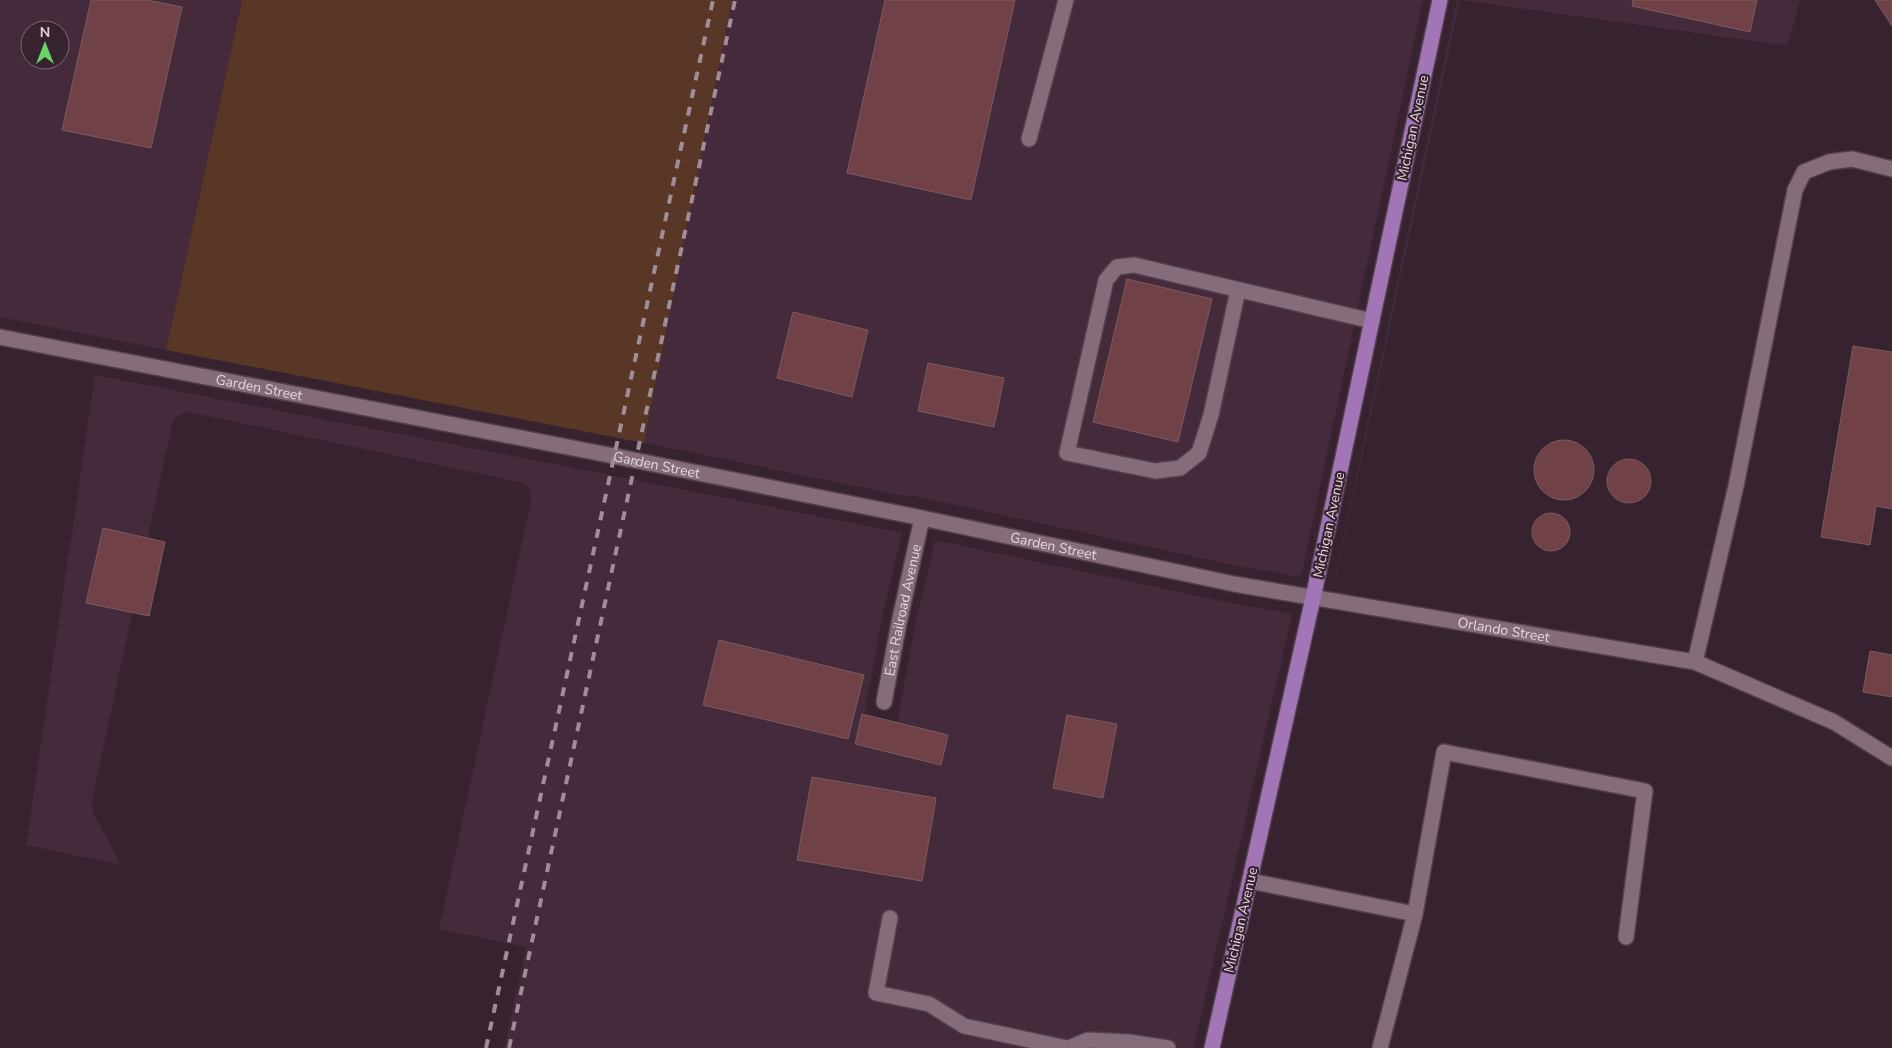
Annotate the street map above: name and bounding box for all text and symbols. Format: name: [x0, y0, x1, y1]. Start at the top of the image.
north arrow: [20, 20, 70, 70]
text: N: [40, 23, 50, 42]
street label: Michigan Avenue: [1393, 73, 1433, 183]
street label: Garden Street: [214, 370, 304, 405]
street label: Garden Street: [612, 447, 702, 483]
street label: Michigan Avenue: [1309, 470, 1349, 580]
street label: Garden Street: [1008, 527, 1099, 564]
street label: East Railroad Avenue: [880, 542, 926, 677]
street label: Orlando Street: [1456, 612, 1551, 647]
street label: Michigan Avenue: [1220, 865, 1262, 975]

